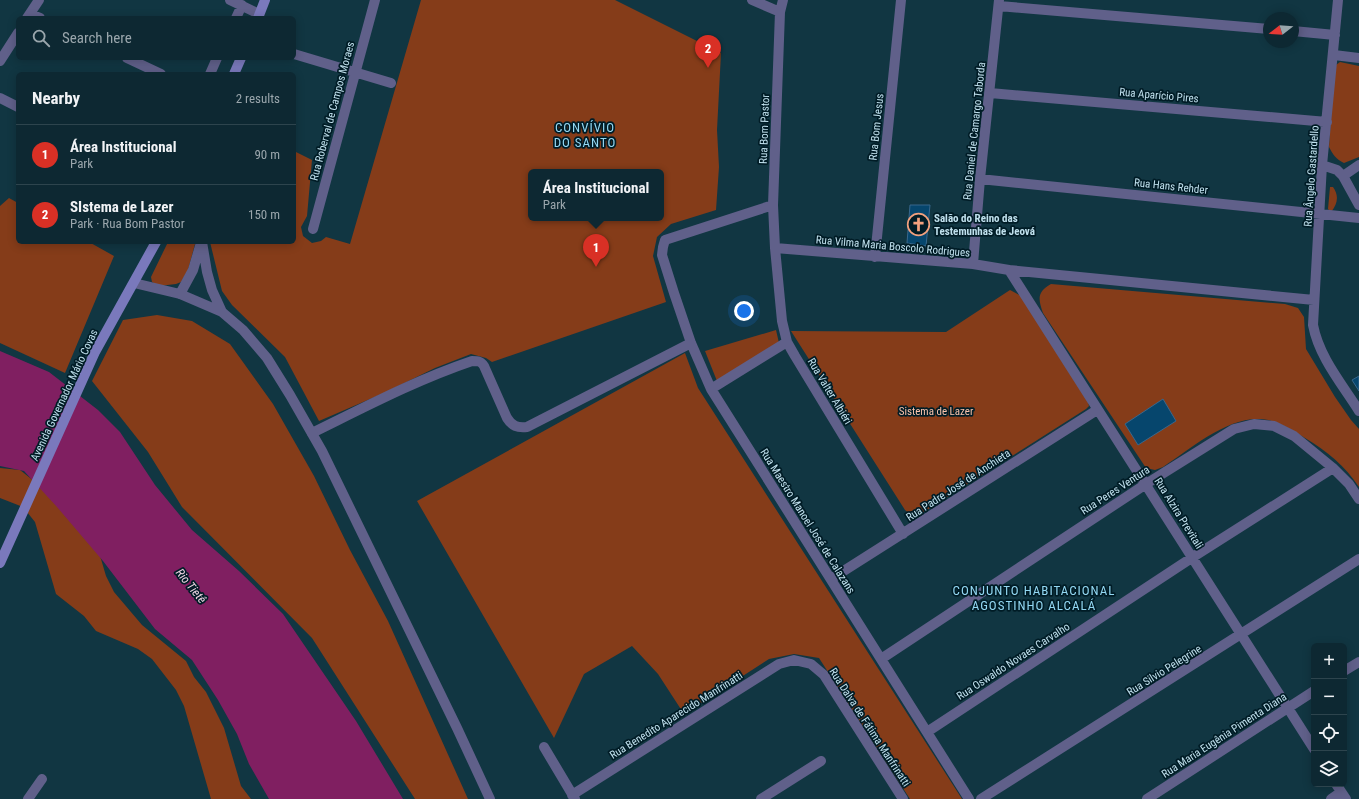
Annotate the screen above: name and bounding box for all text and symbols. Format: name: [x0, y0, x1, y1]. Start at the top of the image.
north arrow: [1263, 12, 1299, 48]
search box: [16, 16, 296, 60]
icon: search: [30, 27, 52, 49]
text: Search here: [62, 29, 132, 47]
pin: 2: [695, 35, 721, 68]
street label: Rua Roberval de Campos Moraes: [308, 40, 357, 182]
street label: Rua Daniel de Camargo Taborda: [961, 61, 988, 201]
street label: Rua Aparício Pires: [1119, 86, 1199, 105]
text: Nearby: [32, 88, 80, 108]
text: 2 results: [236, 91, 280, 106]
street label: Rua Bom Pastor: [757, 93, 772, 164]
street label: Rua Bom Jesus: [867, 93, 886, 161]
district label: CONVÍVIO DO SANTO: [554, 120, 616, 150]
street label: Rua Ângelo Gastardello: [1301, 124, 1322, 227]
text: Área Institucional: [70, 138, 176, 156]
text: 1: [42, 147, 48, 162]
text: 90 m: [254, 147, 280, 162]
text: Park: [70, 156, 93, 171]
popup: [528, 169, 664, 221]
street label: Rua Hans Rehder: [1133, 176, 1209, 197]
text: Área Institucional: [543, 179, 649, 197]
text: Park: [543, 197, 566, 212]
text: SIstema de Lazer: [70, 198, 174, 216]
text: 2: [42, 207, 48, 222]
text: 150 m: [248, 207, 280, 222]
church icon: Salão do Reino das Testemunhas de Jeová: [905, 211, 931, 237]
place label: Salão do Reino das Testemunhas de Jeová: [934, 212, 1035, 238]
text: Park · Rua Bom Pastor: [70, 216, 185, 231]
street label: Rua Vilma Maria Boscolo Rodrigues: [815, 233, 971, 260]
pin: 1: [583, 234, 609, 267]
your location: [734, 301, 754, 321]
street label: Avenida Governador Mário Covas: [28, 327, 101, 463]
street label: Rua Valter Albiéri: [805, 356, 854, 427]
park label: Sistema de Lazer: [899, 405, 974, 418]
street label: Rua Maestro Manoel José de Calazans: [757, 446, 858, 596]
street label: Rua Padre José de Anchieta: [904, 447, 1013, 524]
street label: Rua Peres Ventura: [1078, 463, 1152, 518]
street label: Rua Alzira Previtali: [1152, 475, 1206, 551]
water label: Rio Tietê: [173, 566, 209, 606]
district label: CONJUNTO HABITACIONAL AGOSTINHO ALCALÁ: [953, 583, 1115, 613]
street label: Rua Oswaldo Novaes Carvalho: [954, 620, 1073, 703]
street label: Rua Silvio Pelegrine: [1125, 642, 1204, 699]
map controls: [1311, 643, 1347, 787]
button: +: [1311, 643, 1347, 679]
street label: Rua Dalva de Fátima Manfrinatti: [826, 666, 913, 789]
street label: Rua Benedito Aparecido Manfrinatti: [607, 669, 745, 762]
button: −: [1311, 679, 1347, 715]
street label: Rua Maria Eugênia Pimenta Diana: [1159, 690, 1289, 781]
button: locate: [1311, 715, 1347, 751]
button: layers: [1311, 751, 1347, 787]

